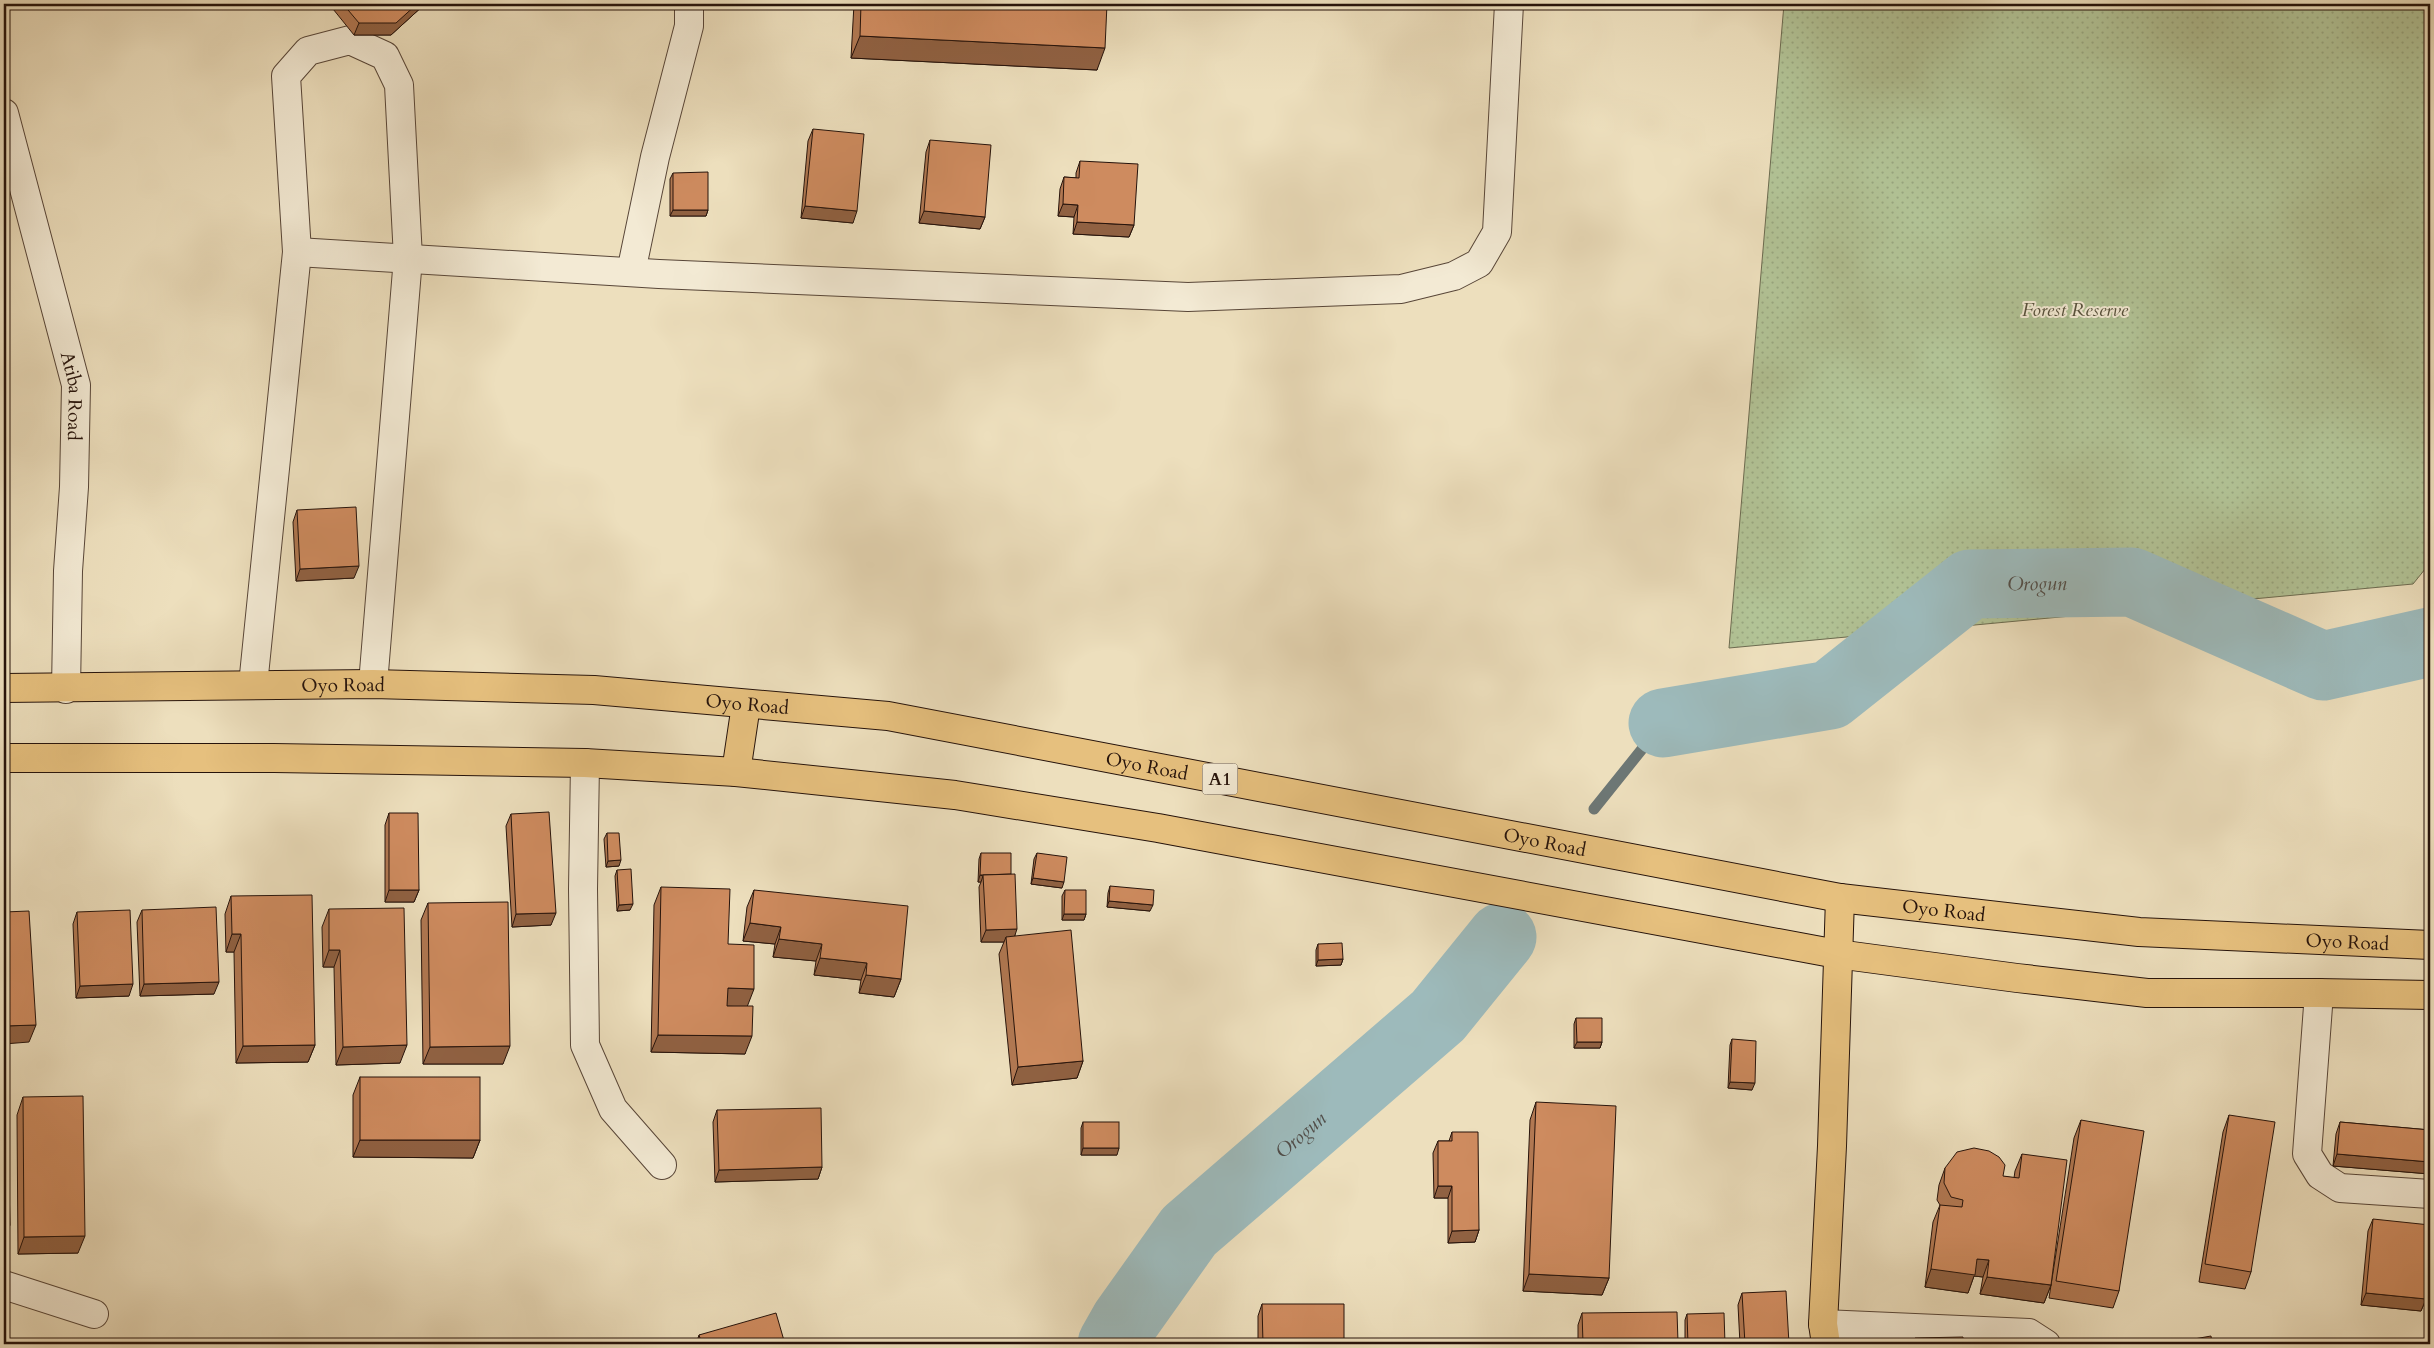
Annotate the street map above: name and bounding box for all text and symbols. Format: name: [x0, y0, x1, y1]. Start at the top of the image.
park label: Forest Reserve: [2022, 297, 2129, 323]
street label: Atiba Road: [54, 349, 88, 441]
water label: Orogun: [2007, 570, 2067, 598]
street label: Oyo Road: [301, 672, 385, 699]
street label: Oyo Road: [704, 688, 790, 721]
street label: Oyo Road: [1103, 746, 1190, 787]
road number: A1: [1202, 764, 1238, 794]
street label: Oyo Road: [1501, 822, 1588, 863]
street label: Oyo Road: [1901, 893, 1987, 928]
street label: Oyo Road: [2305, 927, 2390, 957]
water label: Orogun: [1269, 1105, 1332, 1165]

